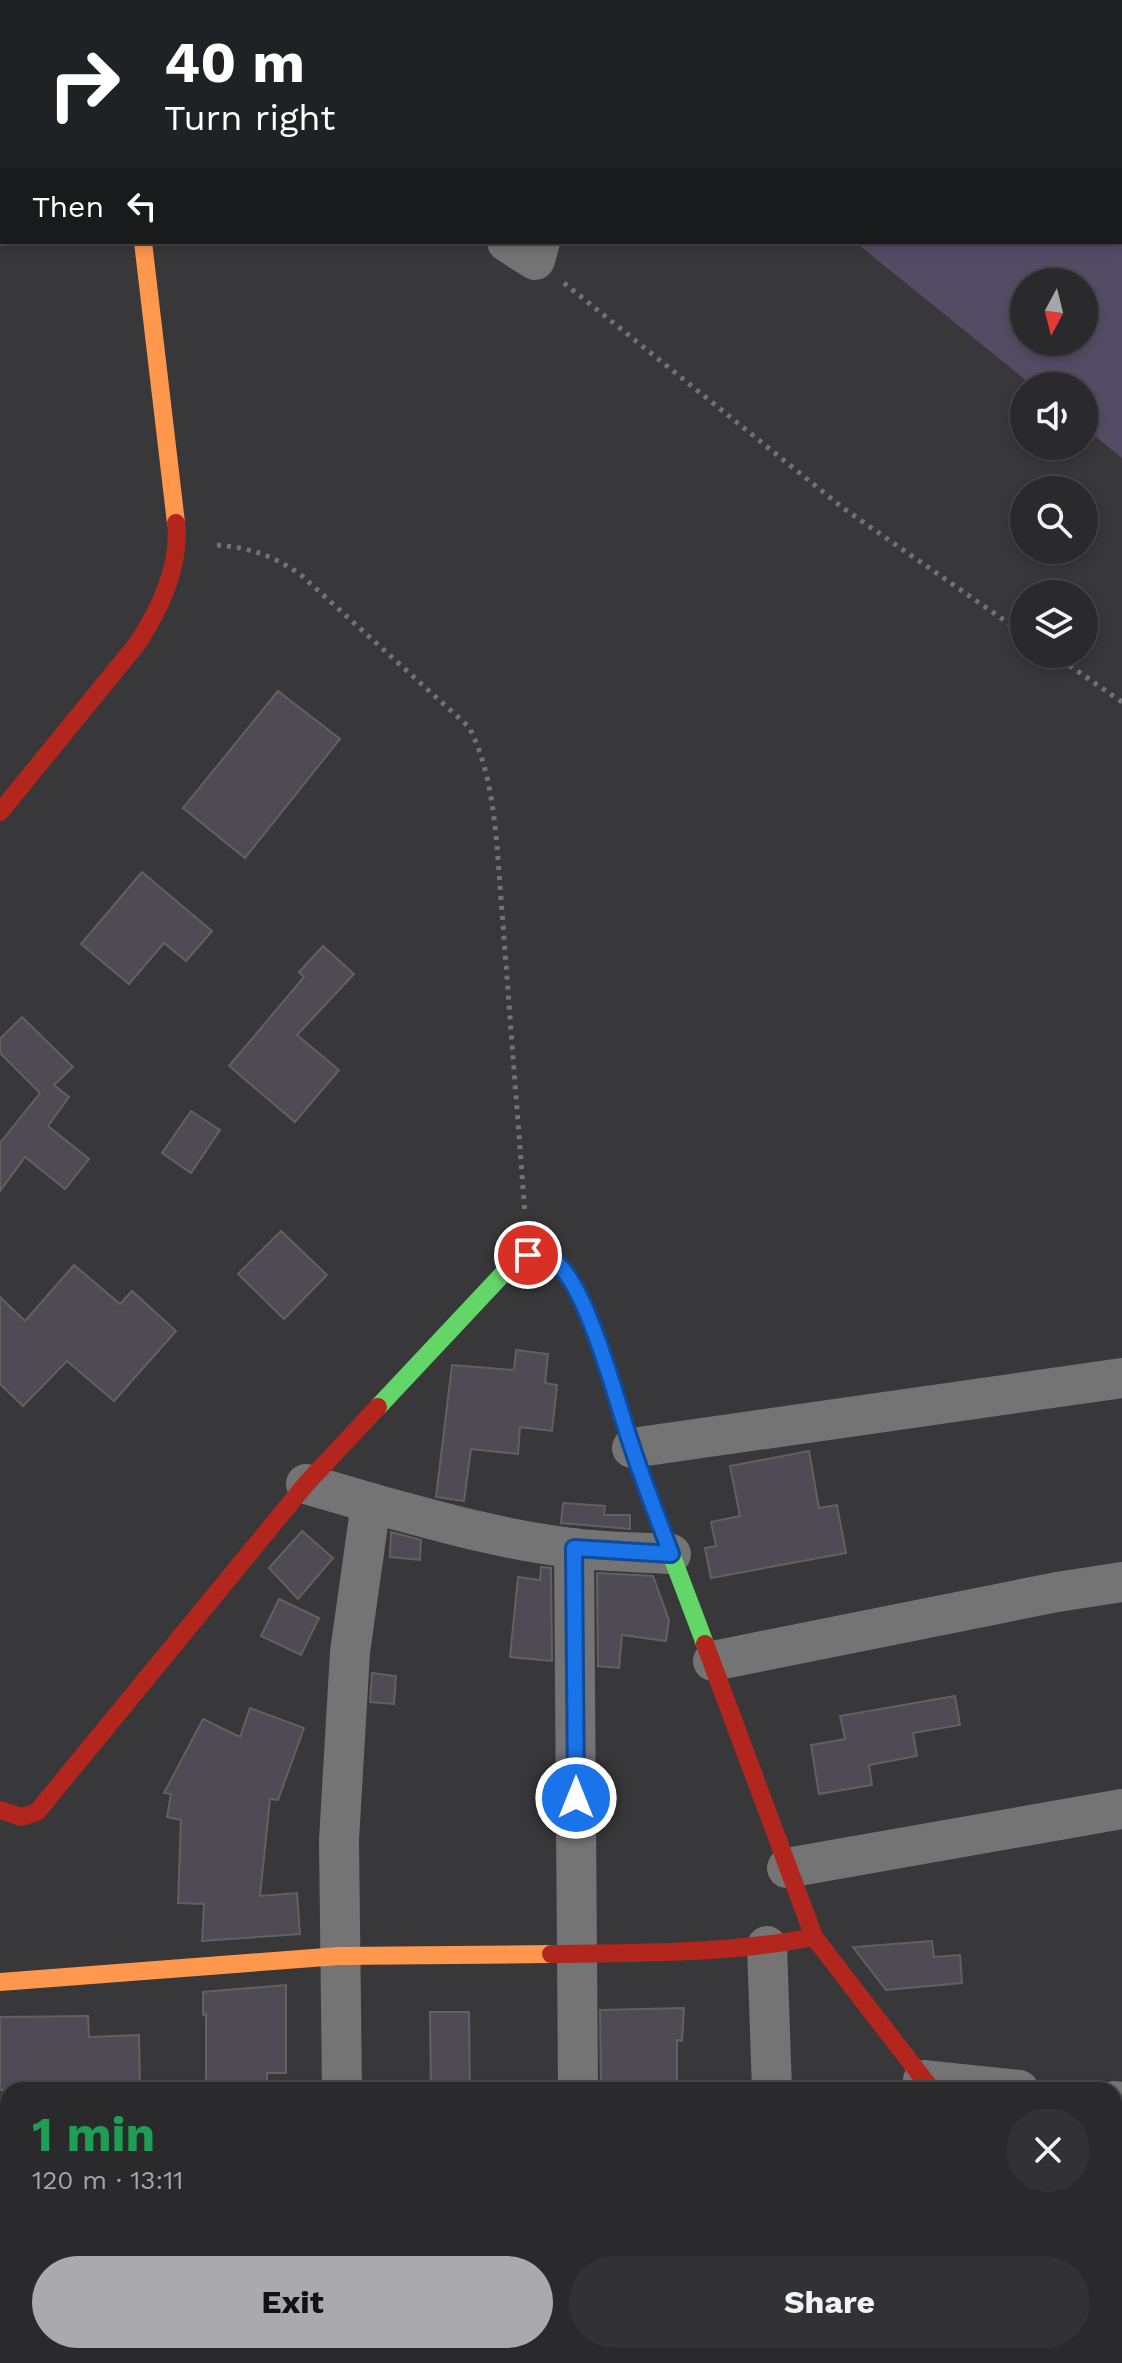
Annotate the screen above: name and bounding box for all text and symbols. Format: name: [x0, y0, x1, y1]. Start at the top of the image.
text: 40 m: [164, 30, 305, 96]
icon: right: [32, 32, 136, 136]
text: Turn right: [164, 97, 335, 139]
icon: left: [120, 184, 164, 228]
text: Then: [32, 189, 104, 224]
north arrow: [1010, 268, 1098, 356]
map controls: [1010, 268, 1098, 668]
button: sound: [1010, 372, 1098, 460]
button: search: [1010, 476, 1098, 564]
button: layers: [1010, 580, 1098, 668]
pin: [494, 1221, 562, 1289]
icon: arrive: [506, 1233, 550, 1277]
position arrow: [534, 1756, 618, 1840]
text: 1 min: [32, 2106, 155, 2163]
button: close: [1006, 2108, 1090, 2192]
text: 120 m · 13:11: [32, 2165, 183, 2195]
button: Exit: [32, 2256, 553, 2348]
button: Share: [569, 2256, 1090, 2348]

